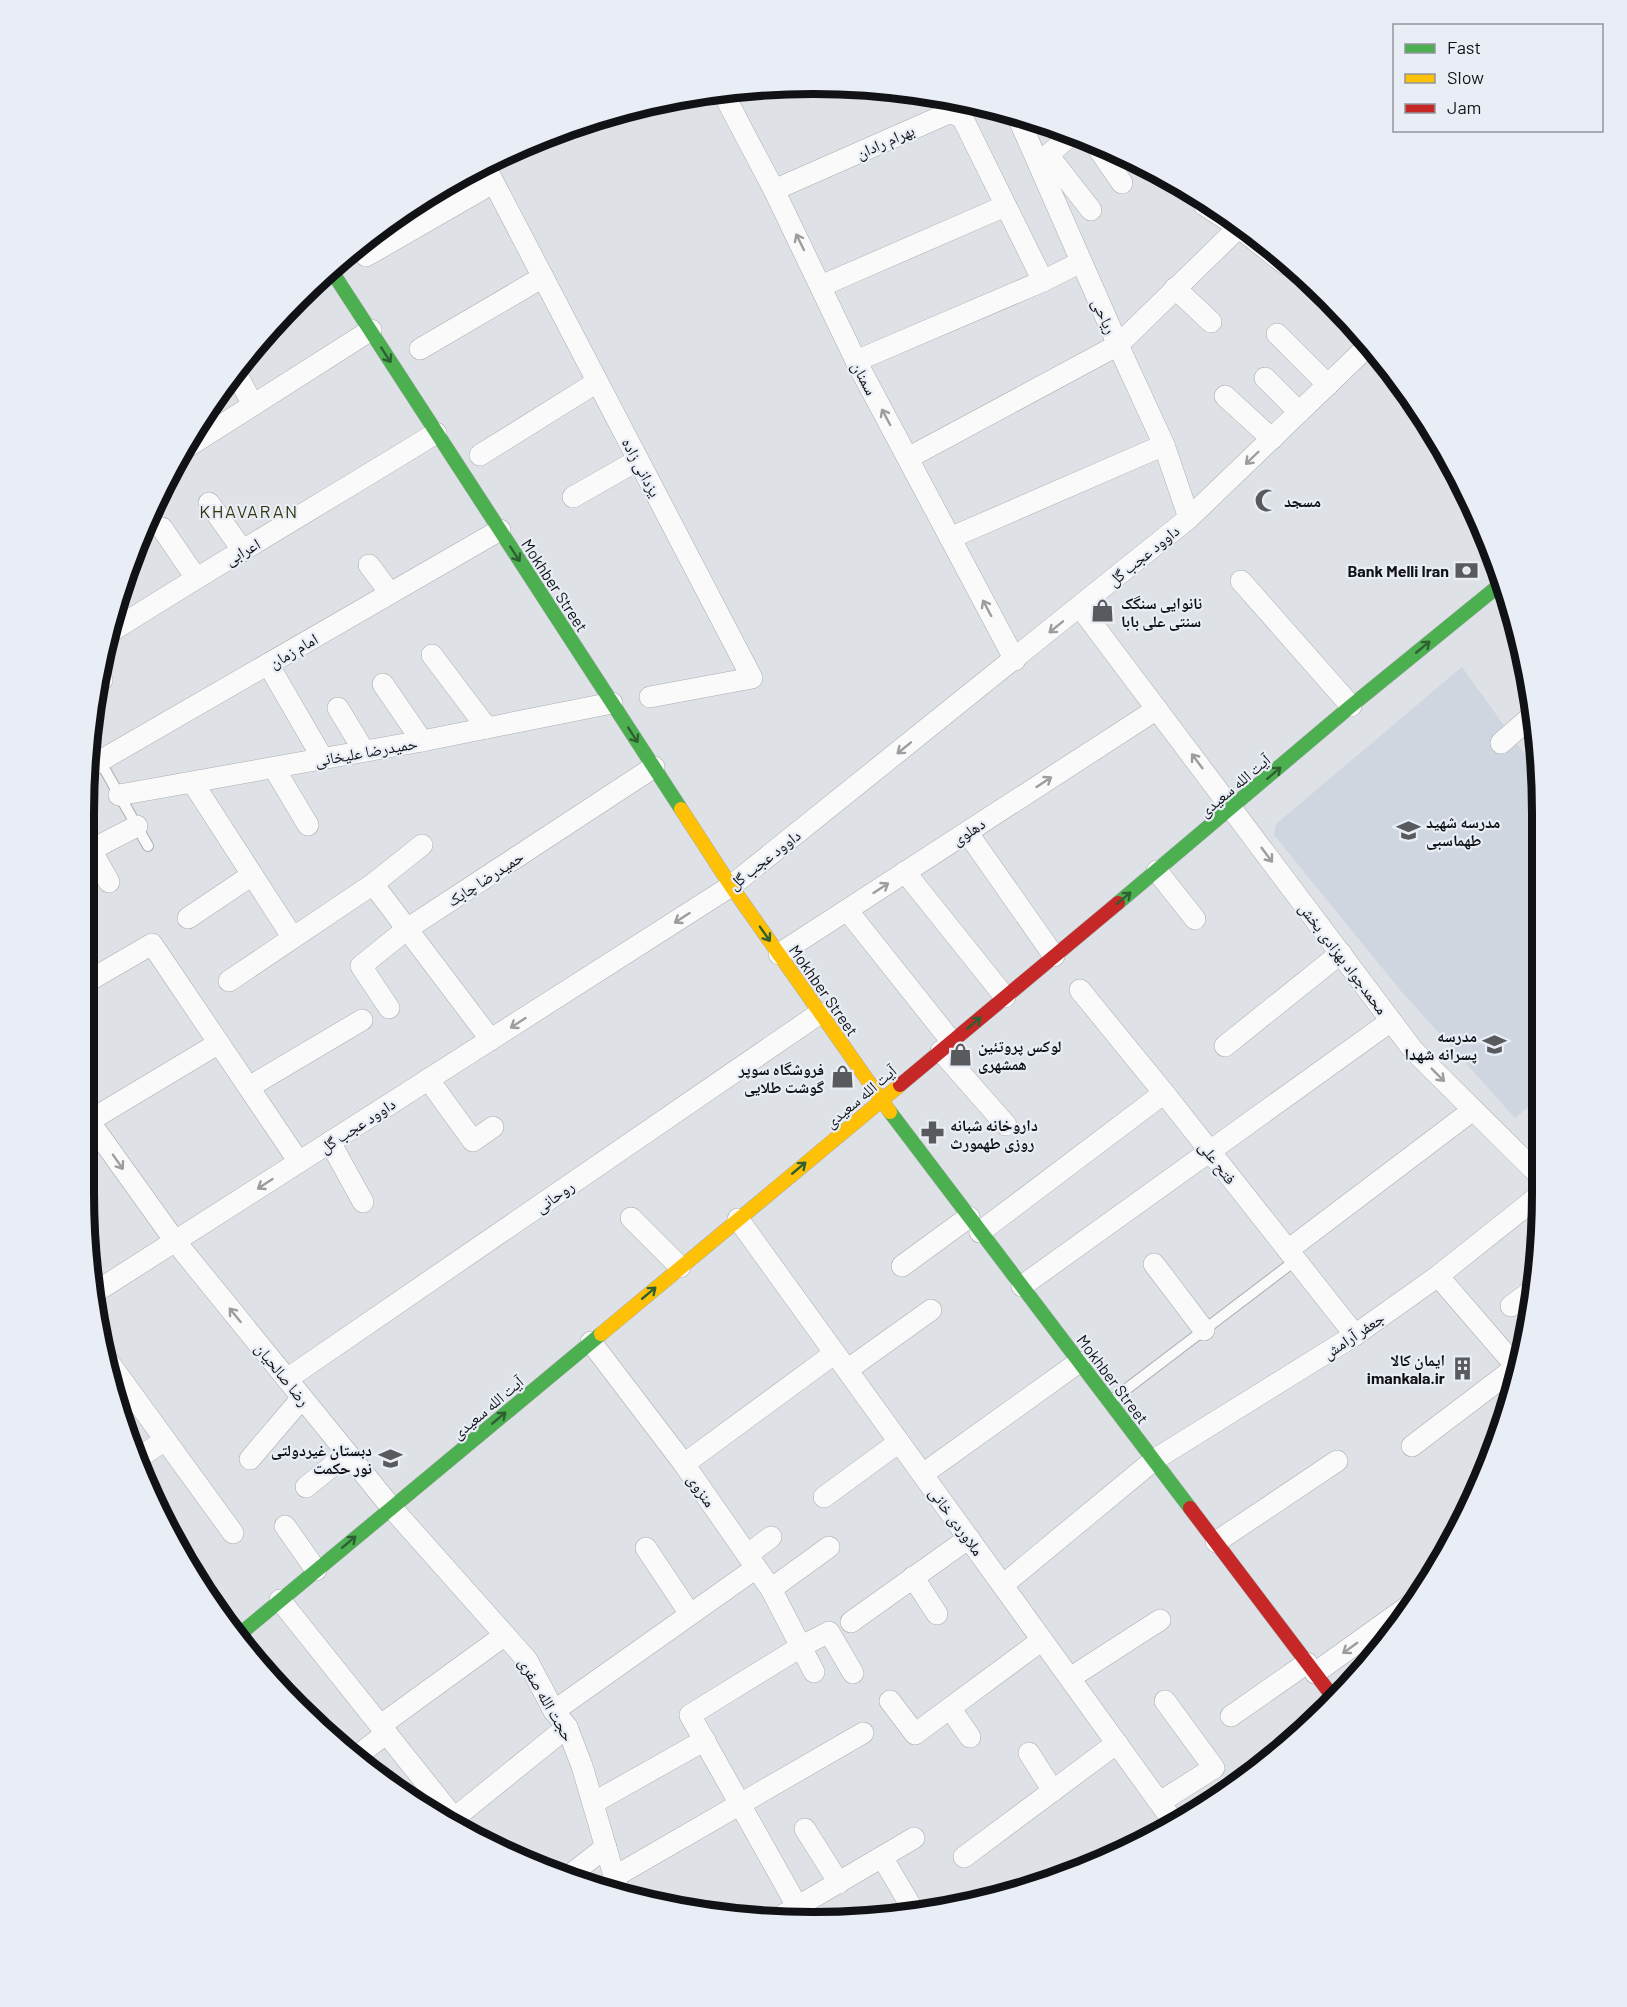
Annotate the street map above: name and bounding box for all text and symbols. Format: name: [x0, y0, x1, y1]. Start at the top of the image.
legend: [1393, 24, 1603, 132]
text: Fast: [1447, 36, 1481, 58]
text: Slow: [1447, 66, 1484, 88]
text: Jam: [1447, 96, 1481, 118]
street label: بهرام رادان: [853, 120, 918, 164]
one-way arrow: [793, 234, 805, 252]
street label: ریاحی: [1087, 295, 1121, 338]
one-way arrow: [380, 346, 393, 363]
street label: سمنان: [847, 358, 882, 399]
one-way arrow: [880, 409, 892, 426]
street label: یزدانی زاده: [617, 434, 665, 501]
one-way arrow: [1244, 451, 1259, 466]
mosque icon: مسجد: [1253, 487, 1279, 513]
place label: مسجد: [1284, 491, 1321, 510]
district label: KHAVARAN: [199, 500, 299, 522]
street label: داوود عجب گل: [1103, 520, 1184, 591]
street label: اعرابی: [221, 533, 264, 570]
street label: Mokhber Street: [518, 535, 592, 635]
one-way arrow: [509, 545, 521, 561]
bank icon: Bank Melli Iran: [1454, 557, 1480, 583]
place label: Bank Melli Iran: [1348, 561, 1449, 580]
place label: نانوایی سنگک سنتی علی بابا: [1121, 593, 1202, 631]
shop icon: نانوایی سنگک سنتی علی بابا: [1090, 598, 1116, 624]
one-way arrow: [981, 599, 993, 617]
one-way arrow: [1048, 620, 1064, 633]
street label: امام زمان: [265, 629, 322, 673]
one-way arrow: [1415, 641, 1431, 654]
one-way arrow: [626, 726, 639, 743]
street label: حمیدرضا علیخانی: [313, 733, 419, 771]
one-way arrow: [896, 742, 912, 755]
street label: آیت الله سعیدی: [1194, 749, 1276, 822]
one-way arrow: [1191, 754, 1203, 770]
one-way arrow: [1266, 766, 1282, 779]
one-way arrow: [1036, 775, 1053, 788]
place label: مدرسه شهید طهماسبی: [1426, 812, 1500, 850]
street label: دهلوی: [948, 813, 989, 850]
school or university icon: مدرسه شهید طهماسبی: [1395, 817, 1421, 843]
street label: داوود عجب گل: [724, 825, 805, 895]
street label: حمیدرضا چابک: [443, 846, 527, 911]
one-way arrow: [1261, 846, 1274, 862]
one-way arrow: [872, 882, 889, 894]
one-way arrow: [1116, 891, 1131, 905]
street label: محمدجواد بهزادی بخش: [1294, 898, 1392, 1019]
one-way arrow: [674, 912, 691, 924]
one-way arrow: [759, 925, 771, 942]
street label: Mokhber Street: [786, 941, 862, 1039]
one-way arrow: [966, 1016, 982, 1029]
one-way arrow: [510, 1017, 527, 1029]
place label: مدرسه پسرانه شهدا: [1405, 1026, 1477, 1064]
school or university icon: مدرسه پسرانه شهدا: [1482, 1031, 1508, 1057]
place label: لوکس پروتئین همشهری: [978, 1036, 1061, 1074]
shop icon: لوکس پروتئین همشهری: [947, 1041, 973, 1067]
place label: فروشگاه سوپر گوشت طلایی: [738, 1059, 824, 1097]
street label: آیت الله سعیدی: [820, 1060, 902, 1133]
shop icon: فروشگاه سوپر گوشت طلایی: [829, 1064, 855, 1090]
one-way arrow: [1431, 1068, 1446, 1082]
street label: داوود عجب گل: [316, 1094, 399, 1158]
place label: داروخانه شبانه روزی طهمورث: [950, 1115, 1038, 1153]
pharmacy icon: داروخانه شبانه روزی طهمورث: [919, 1120, 945, 1146]
street label: فتح علی: [1194, 1137, 1241, 1189]
one-way arrow: [112, 1153, 124, 1169]
one-way arrow: [791, 1162, 807, 1175]
street label: روحانی: [531, 1176, 578, 1218]
one-way arrow: [257, 1178, 274, 1190]
one-way arrow: [641, 1286, 656, 1300]
one-way arrow: [229, 1308, 242, 1324]
street label: جعفر آرامش: [1319, 1308, 1388, 1364]
street label: Mokhber Street: [1073, 1331, 1153, 1427]
street label: رضا صالحیان: [250, 1339, 314, 1411]
place label: ایمان کالا imankala.ir: [1367, 1350, 1445, 1387]
building icon: ایمان کالا imankala.ir: [1450, 1355, 1476, 1381]
street label: آیت الله سعیدی: [447, 1371, 529, 1444]
one-way arrow: [491, 1411, 506, 1425]
place label: دبستان غیردولتی نور حکمت: [271, 1440, 372, 1477]
school or university icon: دبستان غیردولتی نور حکمت: [377, 1445, 403, 1471]
street label: منزوی: [682, 1470, 720, 1511]
street label: ملاوردی خانی: [924, 1483, 988, 1560]
one-way arrow: [341, 1536, 357, 1549]
one-way arrow: [1343, 1642, 1359, 1655]
street label: حجت الله صفری: [514, 1654, 579, 1745]

